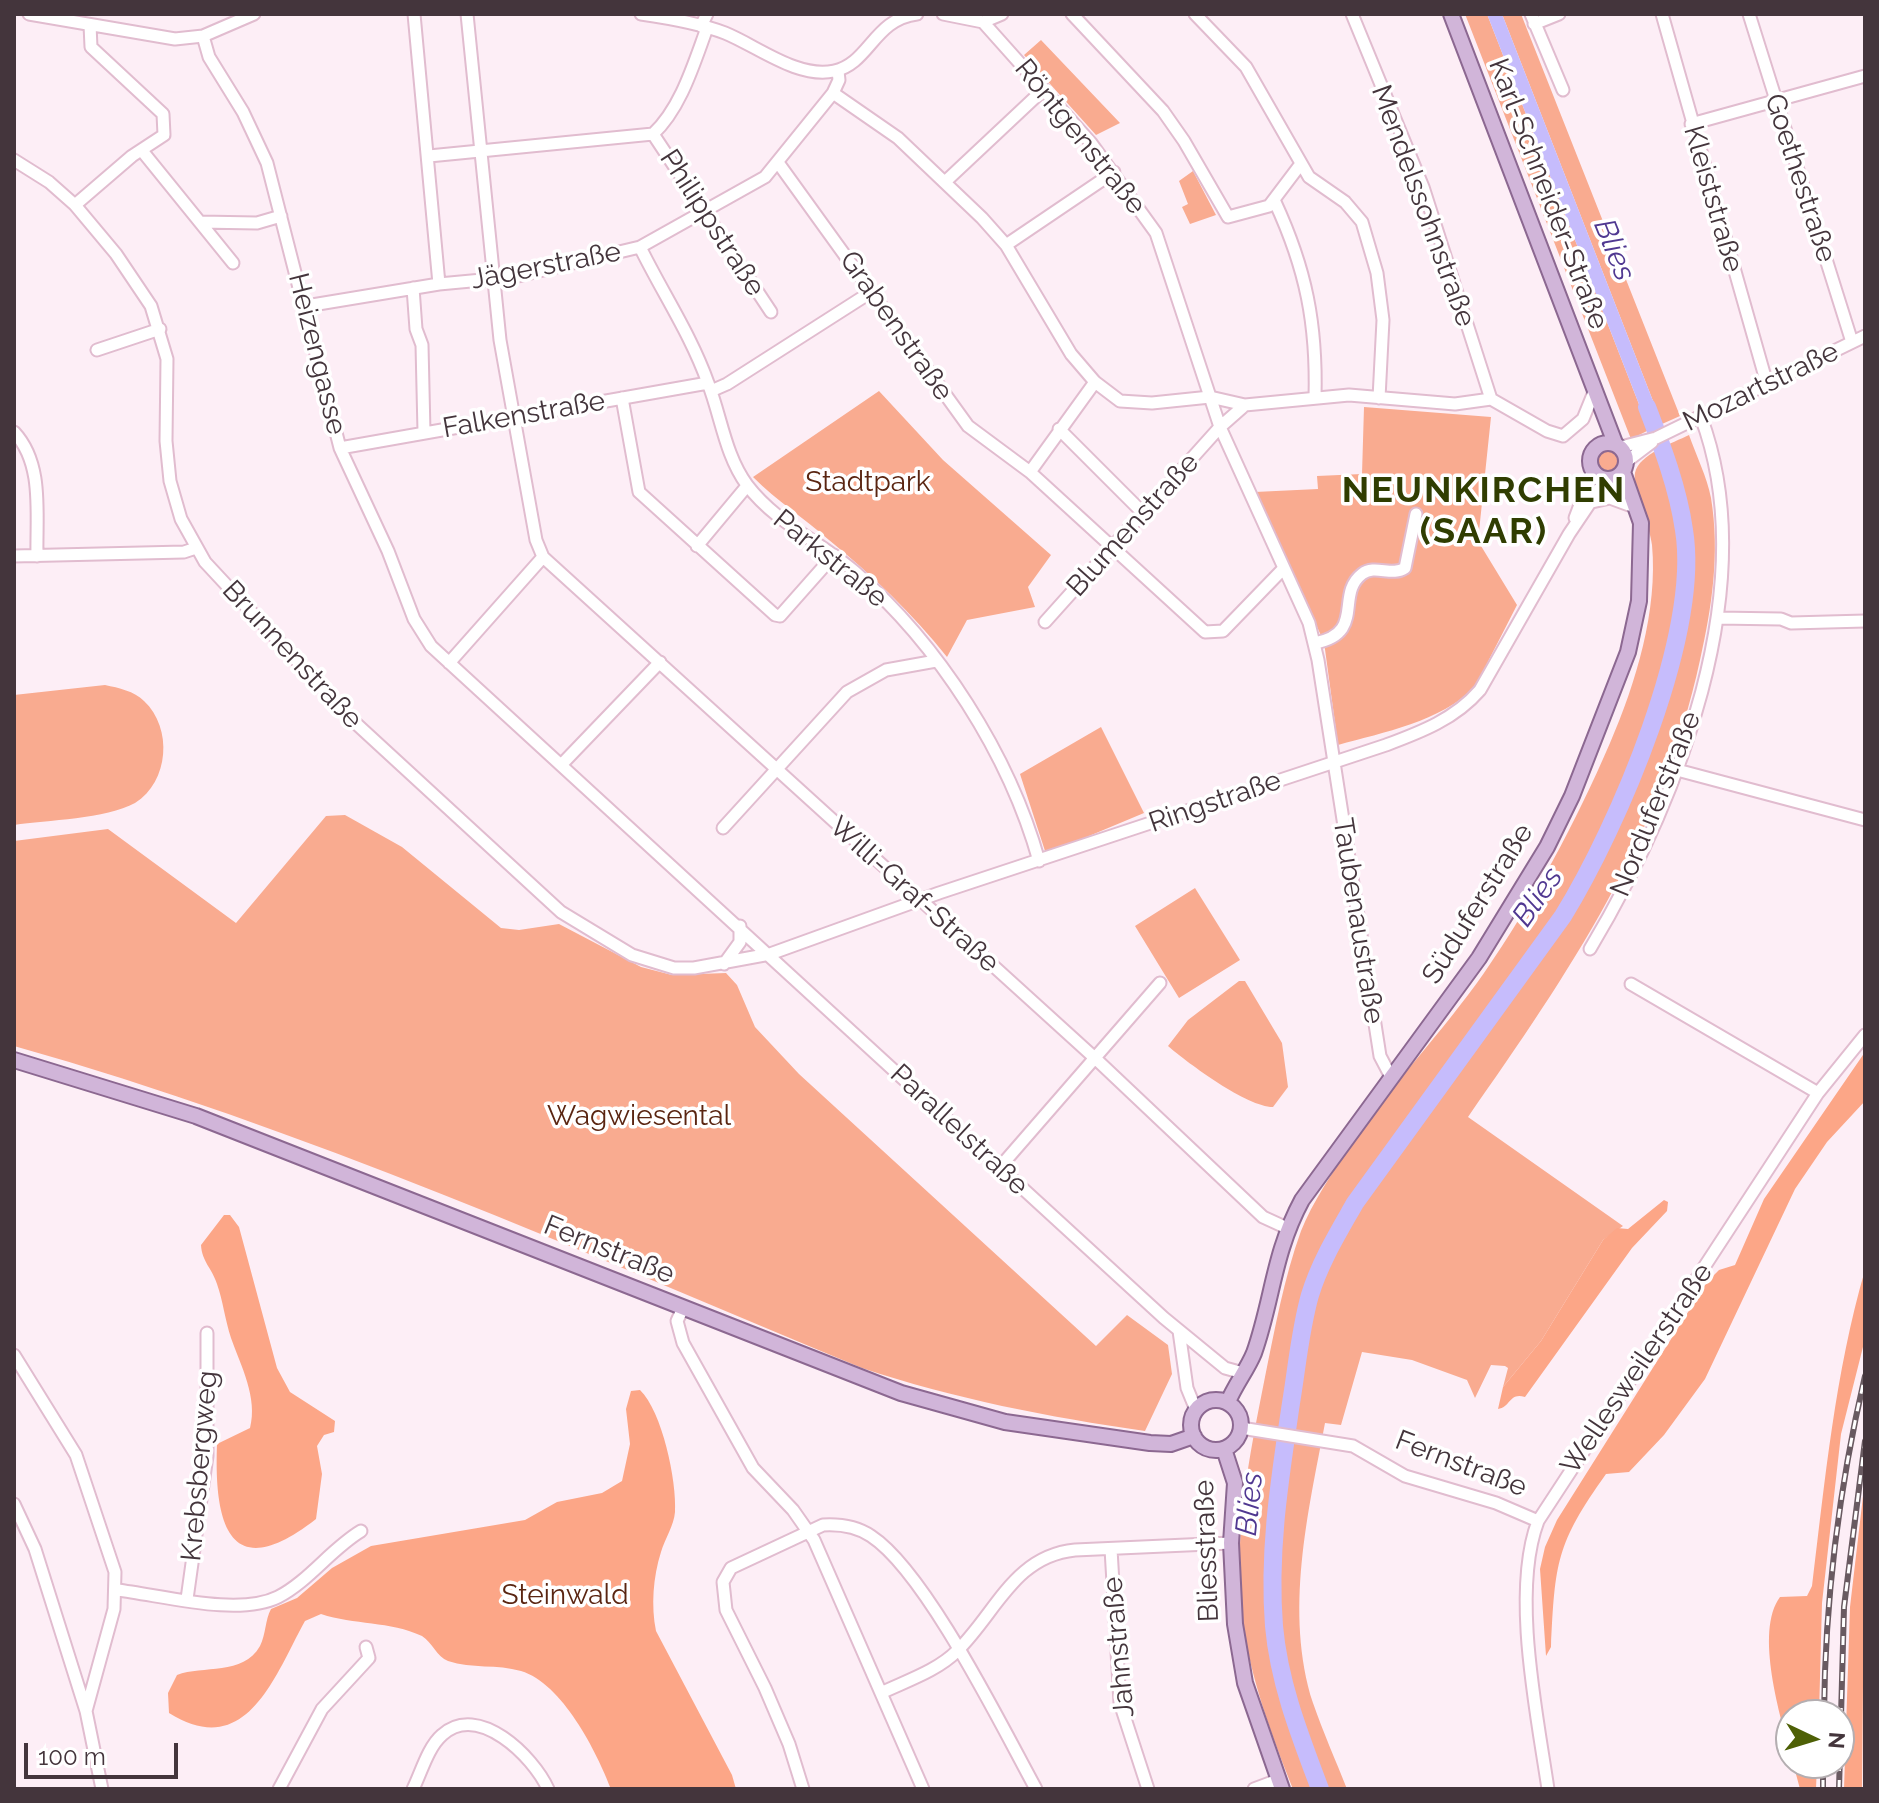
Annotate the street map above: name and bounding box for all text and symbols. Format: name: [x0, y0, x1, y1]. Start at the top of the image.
street label: Röntgenstraße: [1007, 53, 1153, 221]
street label: Karl-Schneider-Straße: [1481, 54, 1615, 334]
street label: Mendelssohnstraße: [1364, 81, 1482, 331]
street label: Goethestraße: [1757, 90, 1843, 266]
street label: Kleiststraße: [1676, 122, 1750, 276]
street label: Philippstraße: [652, 143, 772, 303]
water label: Blies: [1585, 214, 1643, 286]
street label: Jägerstraße: [468, 235, 624, 297]
street label: Grabenstraße: [832, 245, 960, 407]
street label: Heizengasse: [281, 270, 353, 438]
street label: Mozartstraße: [1678, 335, 1844, 439]
street label: Falkenstraße: [440, 384, 608, 446]
street label: Blumenstraße: [1060, 446, 1206, 604]
park label: Stadtpark: [805, 466, 931, 500]
district label: NEUNKIRCHEN (SAAR): [1342, 469, 1626, 554]
street label: Parkstraße: [766, 503, 894, 615]
street label: Brunnenstraße: [215, 574, 369, 736]
street label: Norduferstraße: [1604, 707, 1708, 901]
street label: Ringstraße: [1144, 764, 1286, 840]
street label: Willi-Graf-Straße: [822, 810, 1006, 980]
street label: Taubenaustraße: [1325, 816, 1391, 1026]
street label: Süduferstraße: [1415, 818, 1541, 990]
water label: Blies: [1505, 861, 1571, 933]
street label: Parallelstraße: [883, 1057, 1035, 1203]
park label: Wagwiesental: [547, 1100, 731, 1134]
street label: Fernstraße: [539, 1209, 679, 1291]
street label: Wellesweilerstraße: [1554, 1257, 1720, 1481]
street label: Krebsbergweg: [175, 1369, 225, 1563]
street label: Fernstraße: [1391, 1424, 1531, 1504]
water label: Blies: [1229, 1470, 1271, 1538]
street label: Bliesstraße: [1188, 1479, 1226, 1623]
street label: Jahnstraße: [1096, 1575, 1142, 1719]
park label: Steinwald: [501, 1579, 629, 1613]
north arrow: [1775, 1699, 1855, 1779]
scale bar: [28, 1727, 182, 1777]
text: N: [1823, 1731, 1851, 1750]
text: 100 m: [38, 1742, 106, 1771]

